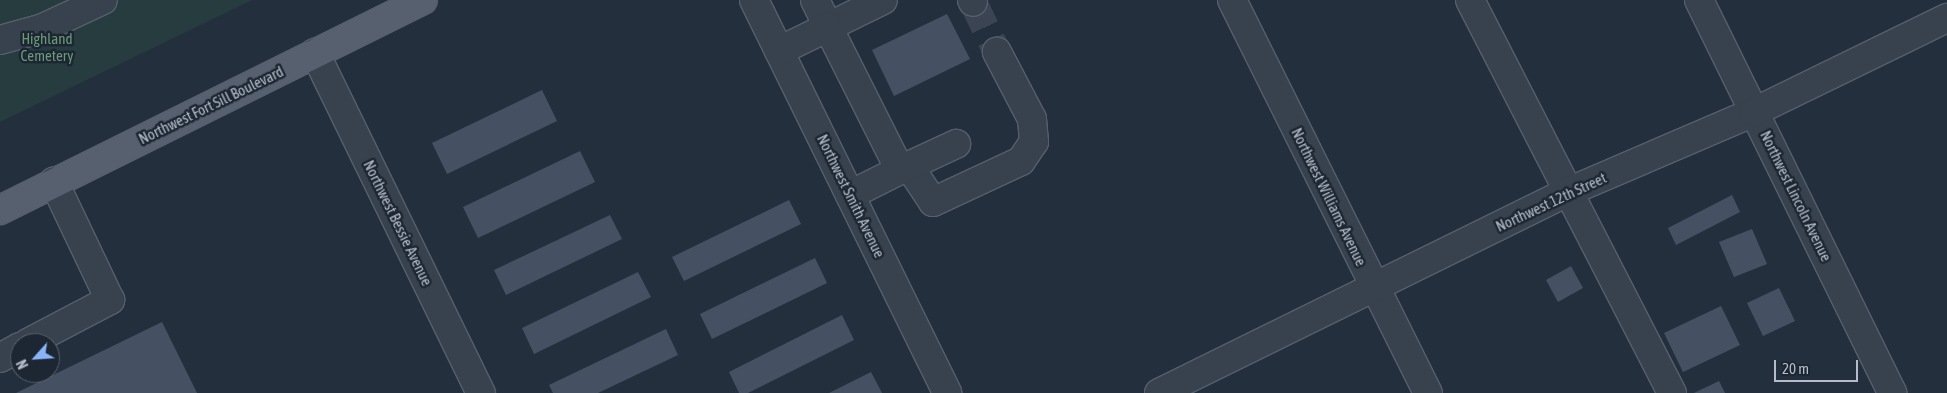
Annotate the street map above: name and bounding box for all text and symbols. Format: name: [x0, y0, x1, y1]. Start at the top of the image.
park label: Highland Cemetery: [21, 29, 73, 64]
street label: Northwest Fort Sill Boulevard: [136, 62, 286, 148]
street label: Northwest Williams Avenue: [1288, 125, 1370, 269]
street label: Northwest Lincoln Avenue: [1757, 128, 1835, 264]
street label: Northwest Smith Avenue: [813, 131, 889, 261]
street label: Northwest Bessie Avenue: [360, 157, 436, 289]
street label: Northwest 12th Street: [1493, 169, 1609, 235]
north arrow: [10, 333, 60, 383]
scale bar: [1777, 350, 1861, 382]
text: N: [13, 357, 31, 371]
text: 20 m: [1782, 360, 1809, 377]

